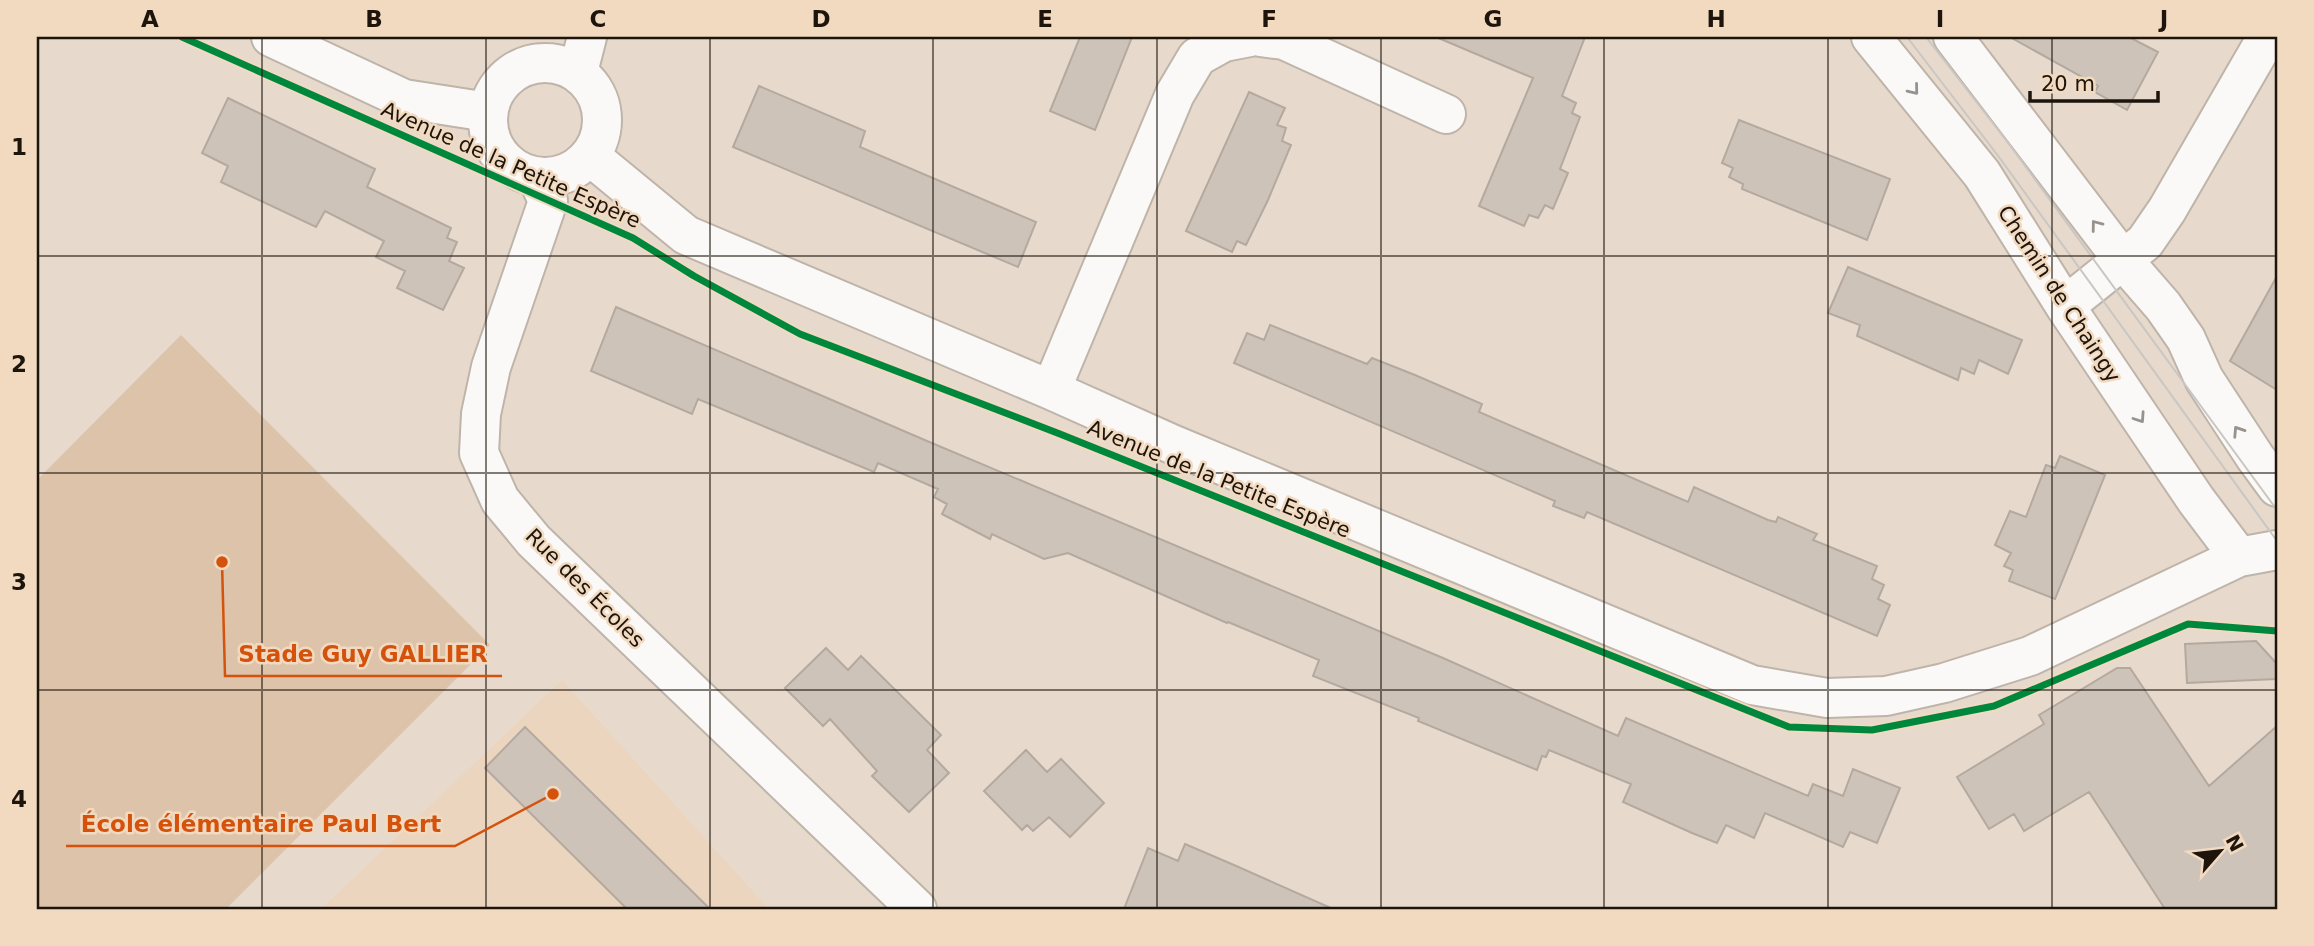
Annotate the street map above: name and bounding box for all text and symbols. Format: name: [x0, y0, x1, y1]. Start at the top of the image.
text: A: [141, 6, 159, 32]
text: B: [365, 6, 383, 32]
text: C: [590, 6, 606, 32]
text: D: [811, 6, 831, 32]
text: E: [1037, 6, 1053, 32]
text: F: [1261, 6, 1277, 32]
text: G: [1484, 6, 1502, 32]
text: H: [1706, 6, 1726, 32]
text: I: [1936, 6, 1944, 32]
text: J: [2158, 6, 2168, 32]
scale bar: [2030, 60, 2158, 104]
text: 20 m: [2041, 72, 2095, 96]
one-way arrow: [1906, 81, 1918, 94]
street label: Avenue de la Petite Espère: [378, 97, 644, 233]
text: 1: [11, 134, 27, 160]
street label: Chemin de Chaingy: [1993, 201, 2125, 387]
one-way arrow: [2092, 220, 2105, 232]
text: 2: [11, 351, 27, 377]
one-way arrow: [2132, 410, 2144, 423]
street label: Avenue de la Petite Espère: [1084, 415, 1354, 543]
one-way arrow: [2233, 426, 2246, 439]
street label: Rue des Écoles: [521, 523, 650, 652]
text: 3: [11, 569, 27, 595]
callout: Stade Guy GALLIER: [225, 632, 502, 676]
text: Stade Guy GALLIER: [238, 641, 488, 667]
text: 4: [11, 786, 27, 812]
callout: École élémentaire Paul Bert: [66, 802, 455, 846]
text: École élémentaire Paul Bert: [81, 810, 441, 837]
north arrow: [2184, 816, 2254, 886]
text: N: [2222, 831, 2248, 855]

